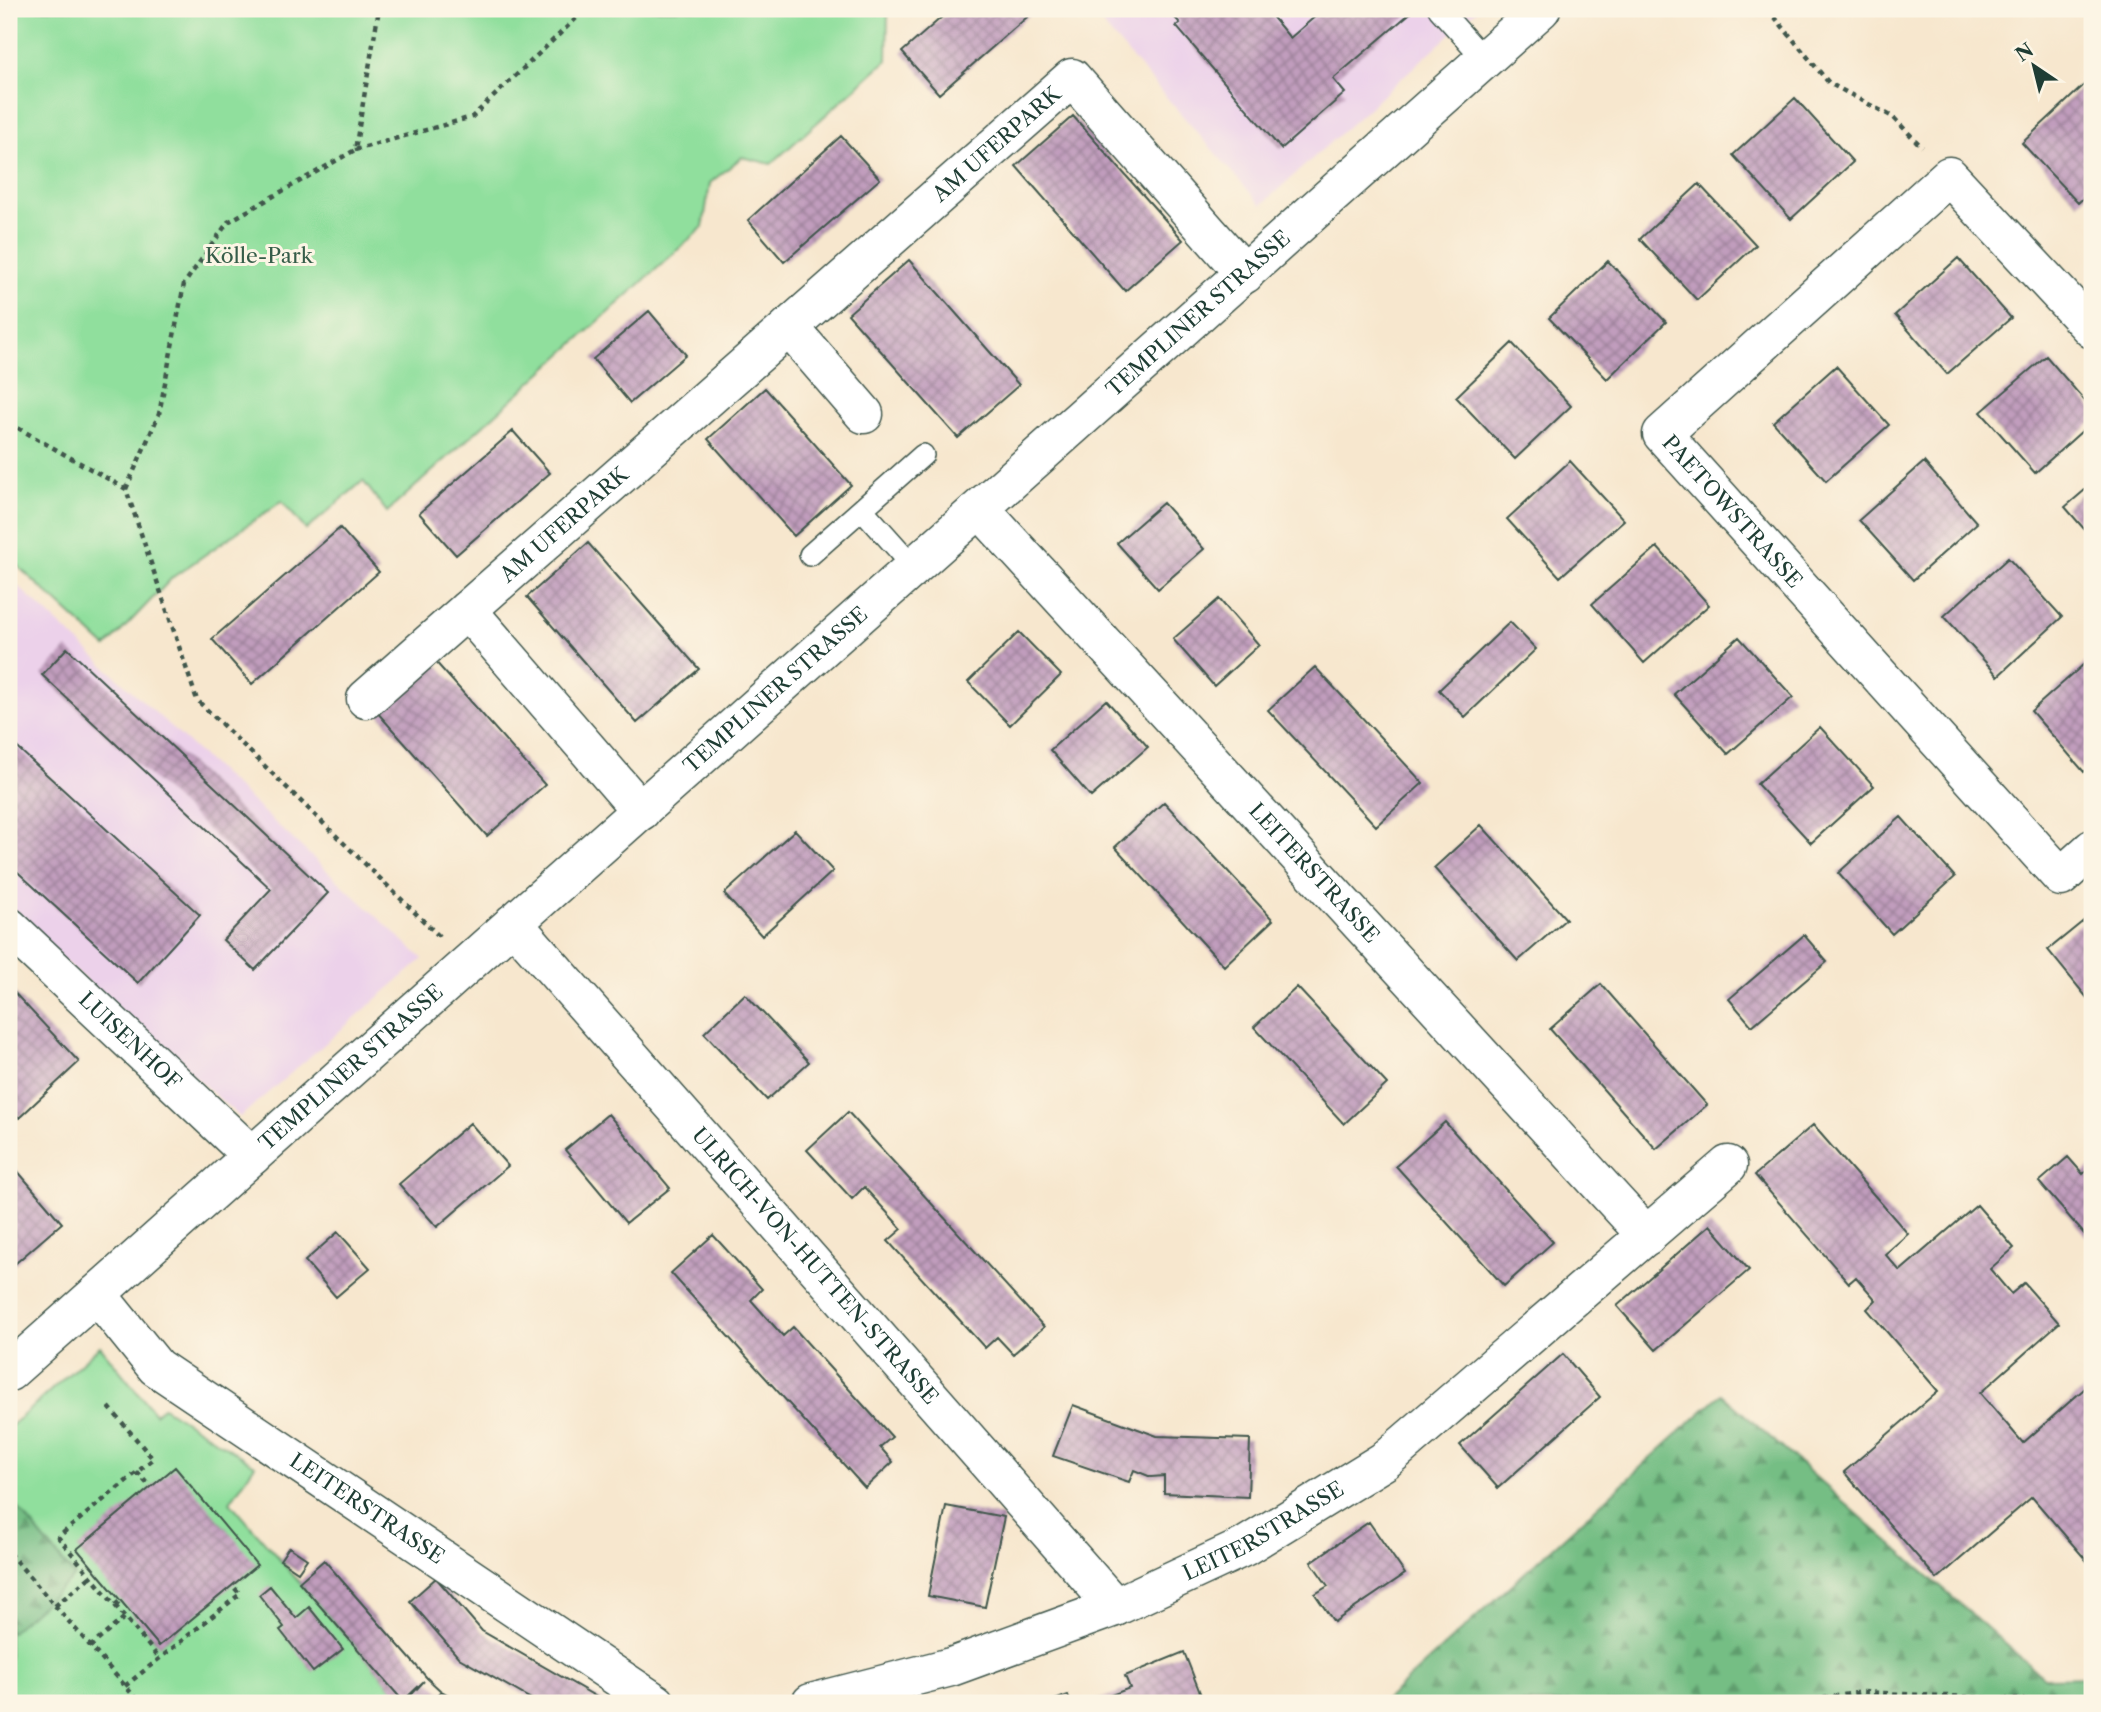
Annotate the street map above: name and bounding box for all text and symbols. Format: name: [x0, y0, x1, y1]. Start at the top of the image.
north arrow: [2000, 32, 2070, 102]
text: N: [2011, 38, 2038, 67]
street label: AM UFERPARK: [927, 81, 1066, 207]
street label: TEMPLINER STRASSE: [1101, 225, 1295, 402]
park label: Kölle-Park: [205, 243, 314, 268]
street label: PAETOWSTRASSE: [1657, 430, 1808, 593]
street label: AM UFERPARK: [494, 461, 633, 588]
street label: TEMPLINER STRASSE: [678, 601, 872, 778]
street label: LEITERSTRASSE: [1244, 798, 1385, 948]
street label: TEMPLINER STRASSE: [254, 979, 448, 1156]
street label: LUISENHOF: [74, 987, 187, 1095]
street label: ULRICH-VON-HUTTEN-STRASSE: [687, 1122, 944, 1409]
street label: LEITERSTRASSE: [285, 1448, 449, 1569]
street label: LEITERSTRASSE: [1179, 1476, 1348, 1586]

